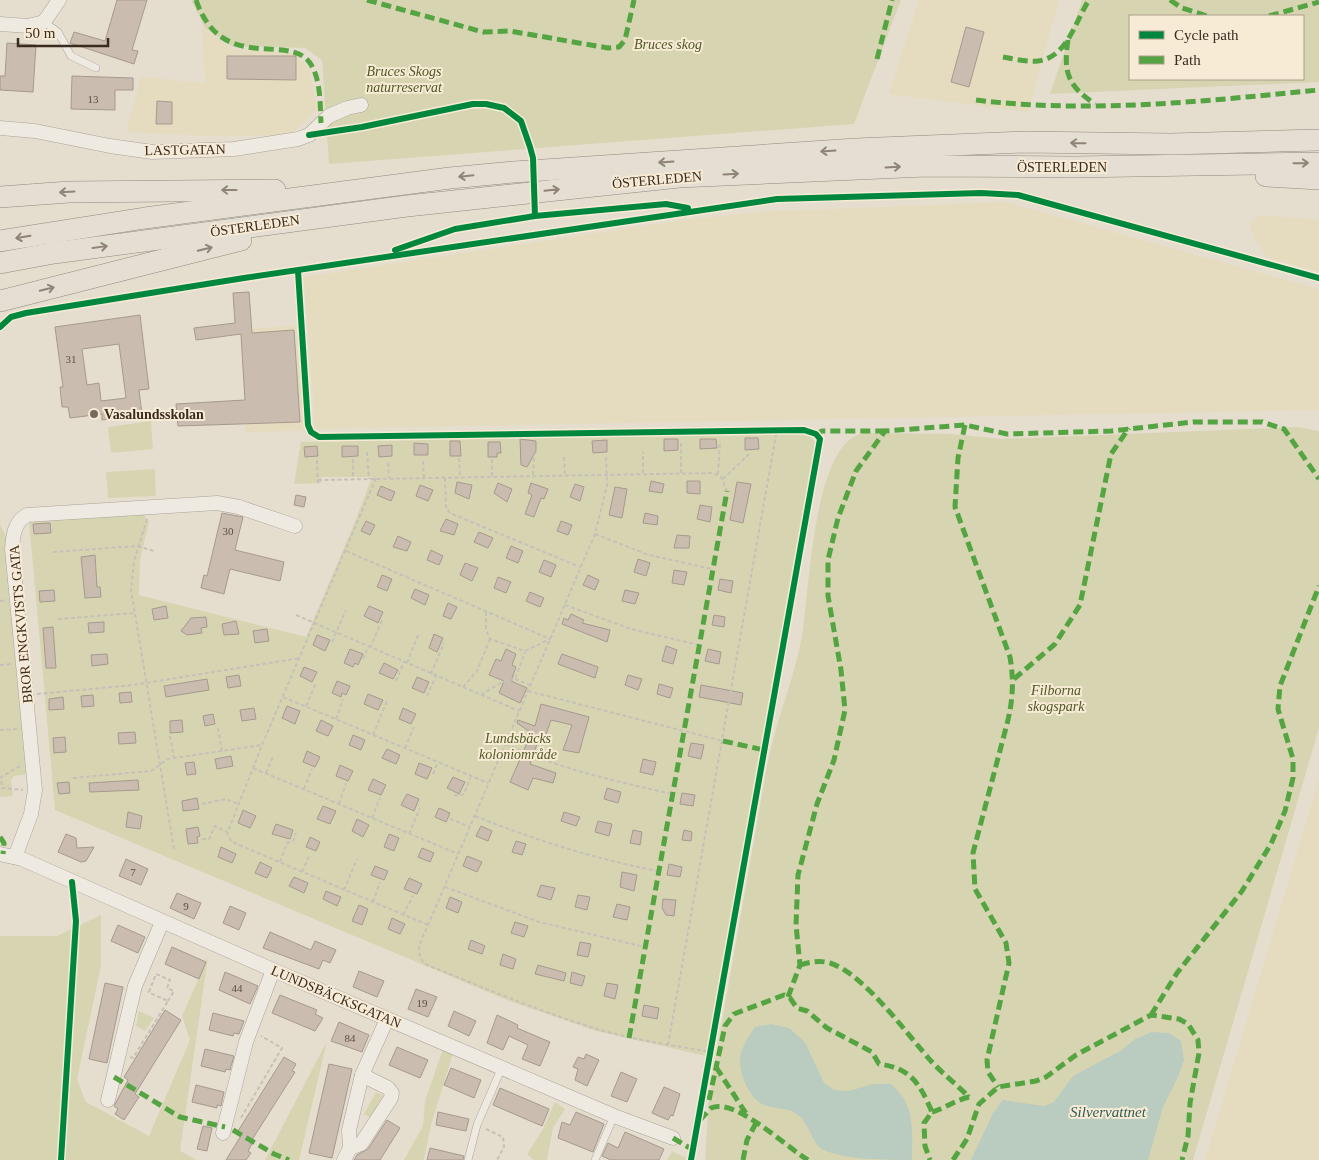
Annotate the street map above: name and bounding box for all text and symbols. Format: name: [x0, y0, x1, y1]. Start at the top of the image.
scale bar: [18, 15, 108, 47]
legend: [1129, 15, 1304, 80]
text: 50 m: [25, 25, 56, 41]
text: Cycle path: [1174, 27, 1239, 43]
park label: Bruces skog: [634, 37, 702, 52]
text: Path: [1174, 52, 1201, 68]
park label: Bruces Skogs naturreservat: [366, 64, 443, 95]
house number: 13: [88, 93, 99, 105]
one-way arrow: [1070, 138, 1086, 148]
street label: LASTGATAN: [144, 142, 226, 158]
one-way arrow: [820, 146, 836, 156]
one-way arrow: [658, 157, 674, 166]
one-way arrow: [1292, 158, 1309, 168]
street label: ÖSTERLEDEN: [1017, 159, 1107, 175]
one-way arrow: [885, 162, 901, 172]
street label: ÖSTERLEDEN: [611, 168, 703, 191]
one-way arrow: [723, 170, 739, 179]
one-way arrow: [458, 171, 474, 181]
one-way arrow: [221, 185, 238, 195]
one-way arrow: [544, 185, 560, 195]
one-way arrow: [59, 188, 75, 197]
street label: ÖSTERLEDEN: [209, 211, 301, 240]
one-way arrow: [15, 233, 31, 243]
one-way arrow: [92, 242, 108, 252]
one-way arrow: [196, 244, 212, 253]
one-way arrow: [39, 284, 55, 293]
house number: 31: [66, 353, 77, 365]
place label: Vasalundsskolan: [104, 407, 204, 422]
marker: Vasalundsskolan: [88, 408, 100, 420]
house number: 30: [223, 525, 234, 537]
street label: BROR ENGKVISTS GATA: [7, 543, 35, 704]
park label: Filborna skogspark: [1028, 683, 1085, 714]
park label: Lundsbäcks koloniområde: [479, 731, 557, 762]
house number: 7: [130, 866, 136, 878]
house number: 9: [183, 900, 189, 912]
street label: LUNDSBÄCKSGATAN: [269, 962, 404, 1031]
house number: 44: [232, 982, 243, 994]
house number: 19: [417, 997, 428, 1009]
house number: 84: [345, 1032, 356, 1044]
water label: Silvervattnet: [1070, 1104, 1147, 1120]

